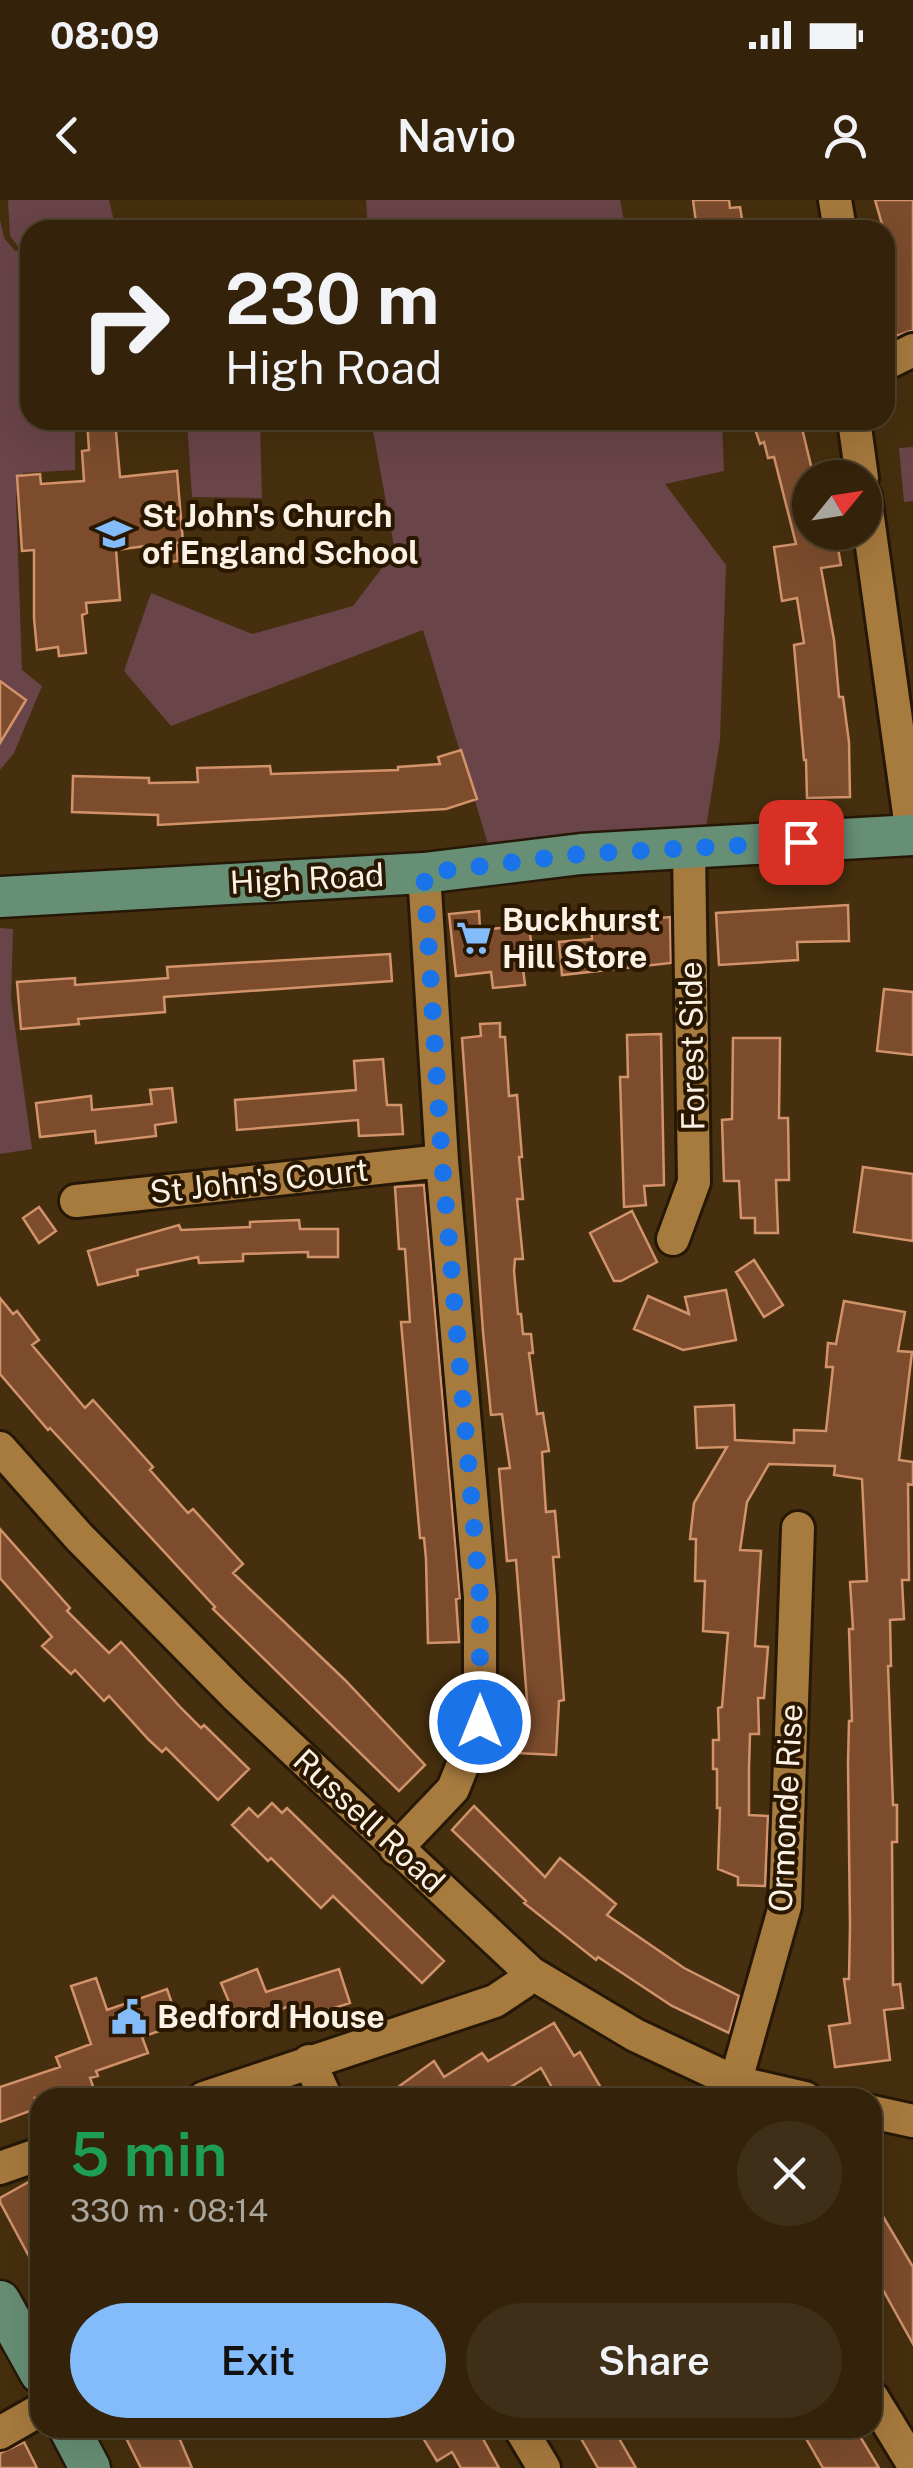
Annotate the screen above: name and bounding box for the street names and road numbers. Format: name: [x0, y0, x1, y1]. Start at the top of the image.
street label: High Road: [229, 856, 385, 901]
street label: Forest Side: [672, 961, 711, 1131]
street label: St John's Court: [148, 1151, 370, 1210]
street label: Ormonde Rise: [762, 1703, 809, 1913]
street label: Russell Road: [286, 1741, 452, 1900]

